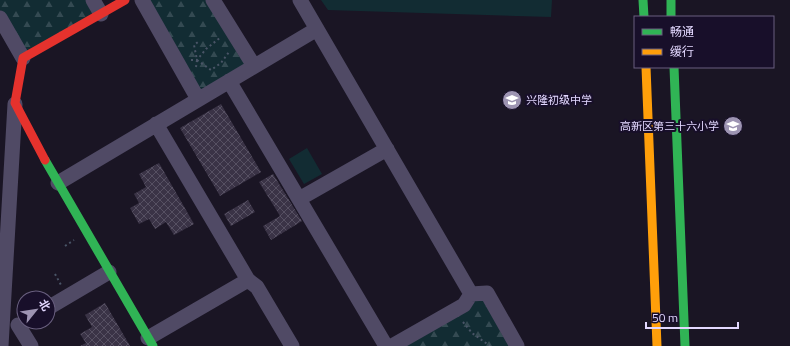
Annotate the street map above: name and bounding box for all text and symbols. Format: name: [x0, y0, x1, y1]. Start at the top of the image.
legend: [634, 16, 774, 68]
text: 畅通: [670, 22, 694, 41]
text: 缓行: [670, 42, 694, 61]
school or university icon: 兴隆初级中学: [501, 89, 523, 111]
place label: 兴隆初级中学: [526, 92, 592, 108]
school or university icon: 高新区第三十六小学: [722, 115, 744, 137]
place label: 高新区第三十六小学: [620, 118, 719, 134]
north arrow: [16, 290, 56, 330]
text: 北: [35, 296, 54, 314]
scale bar: [646, 304, 738, 330]
text: 50 m: [652, 308, 678, 327]

